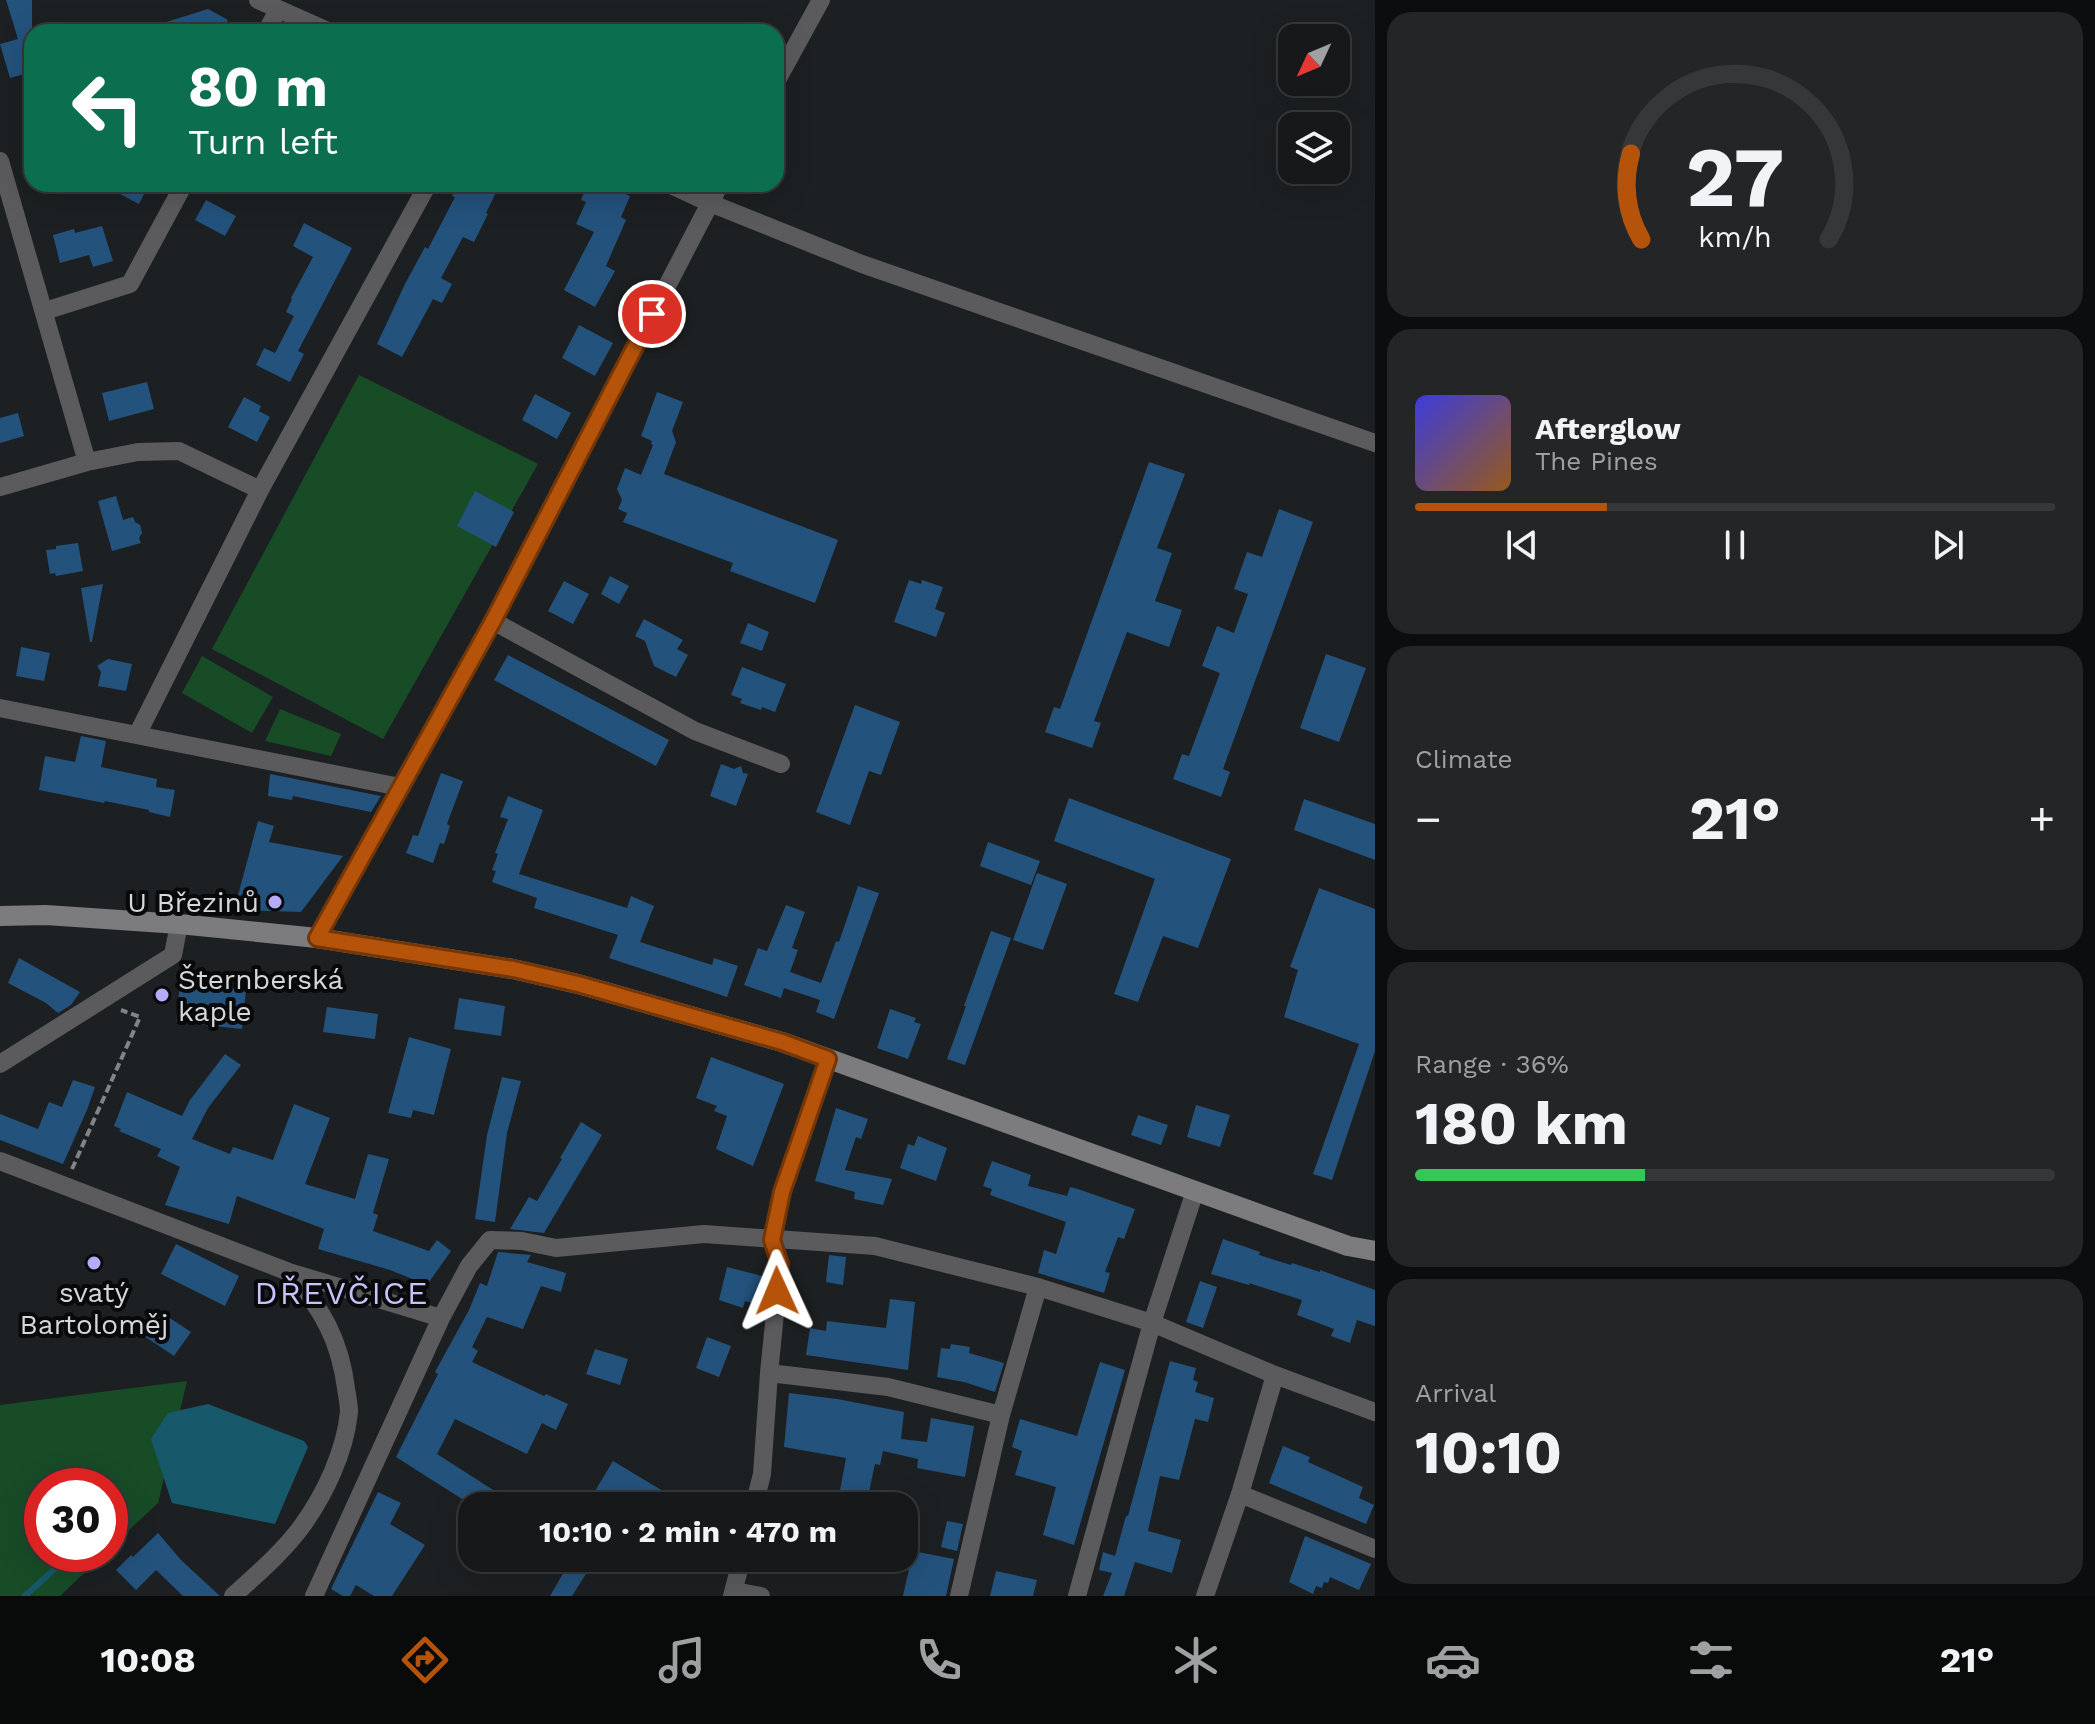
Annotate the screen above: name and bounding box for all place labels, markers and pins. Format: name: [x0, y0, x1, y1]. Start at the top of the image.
pin: [618, 280, 686, 348]
place label: U Březinů: [127, 886, 259, 919]
marker: U Březinů: [266, 893, 284, 911]
place label: Šternberská kaple: [178, 963, 343, 1028]
marker: Šternberská kaple: [153, 986, 171, 1004]
marker: svatý Bartoloměj: [85, 1254, 103, 1272]
place label: svatý Bartoloměj: [20, 1276, 168, 1341]

